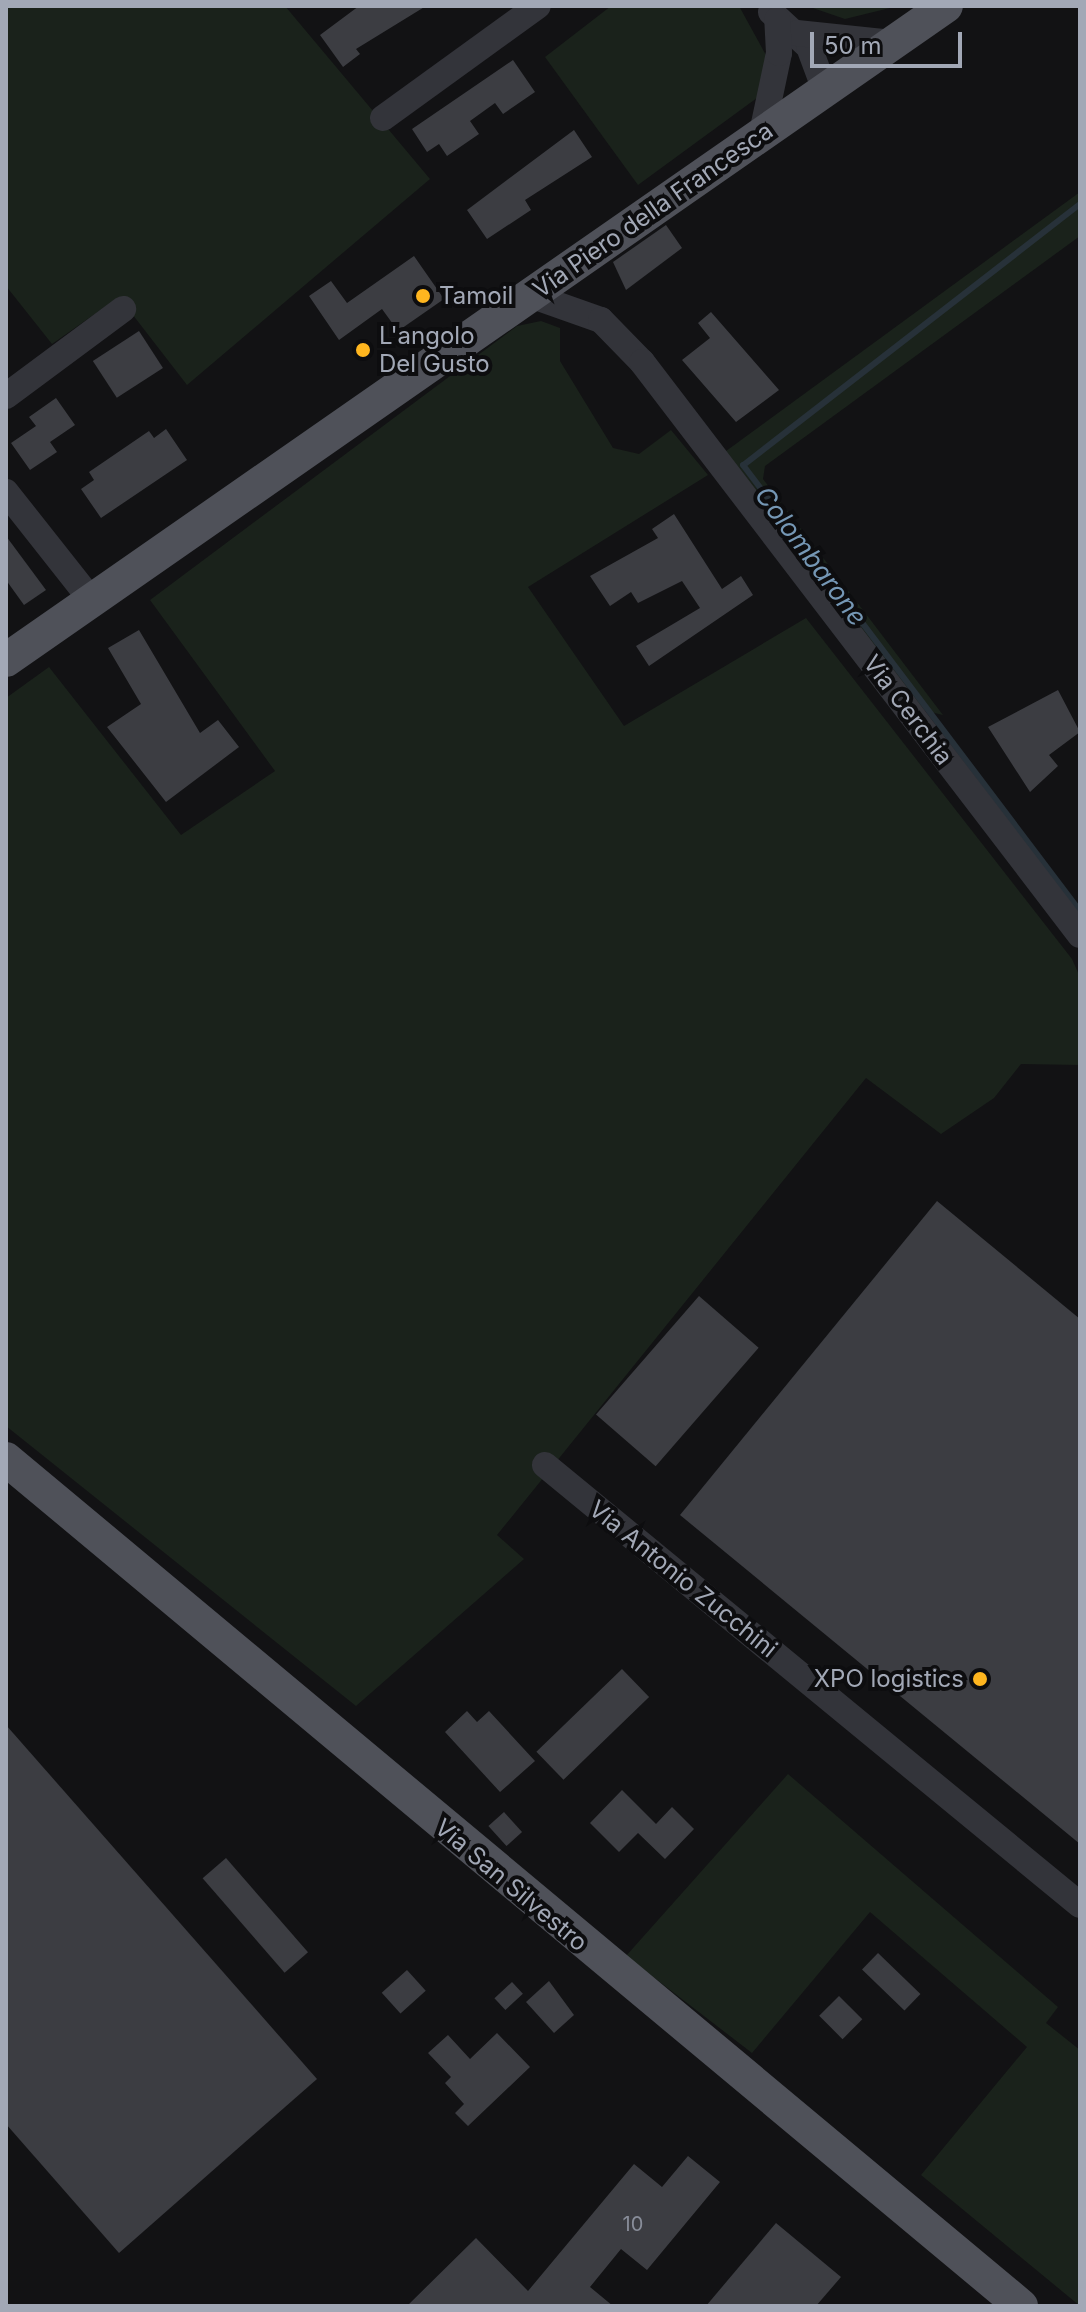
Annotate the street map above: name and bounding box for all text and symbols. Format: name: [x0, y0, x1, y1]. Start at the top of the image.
scale bar: [814, 16, 966, 66]
text: 50 m: [824, 31, 882, 60]
street label: Via Piero della Francesca: [528, 116, 778, 304]
place label: Tamoil: [439, 282, 513, 310]
marker: Tamoil: [414, 287, 432, 305]
place label: L'angolo Del Gusto: [379, 322, 490, 378]
marker: L'angolo Del Gusto: [354, 341, 372, 359]
water label: Colombarone: [748, 480, 874, 632]
street label: Via Cerchia: [857, 649, 959, 771]
street label: Via Antonio Zucchini: [583, 1494, 783, 1664]
place label: XPO logistics: [814, 1665, 964, 1693]
marker: XPO logistics: [971, 1670, 989, 1688]
street label: Via San Silvestro: [429, 1813, 593, 1957]
house number: 10: [623, 2212, 643, 2236]

